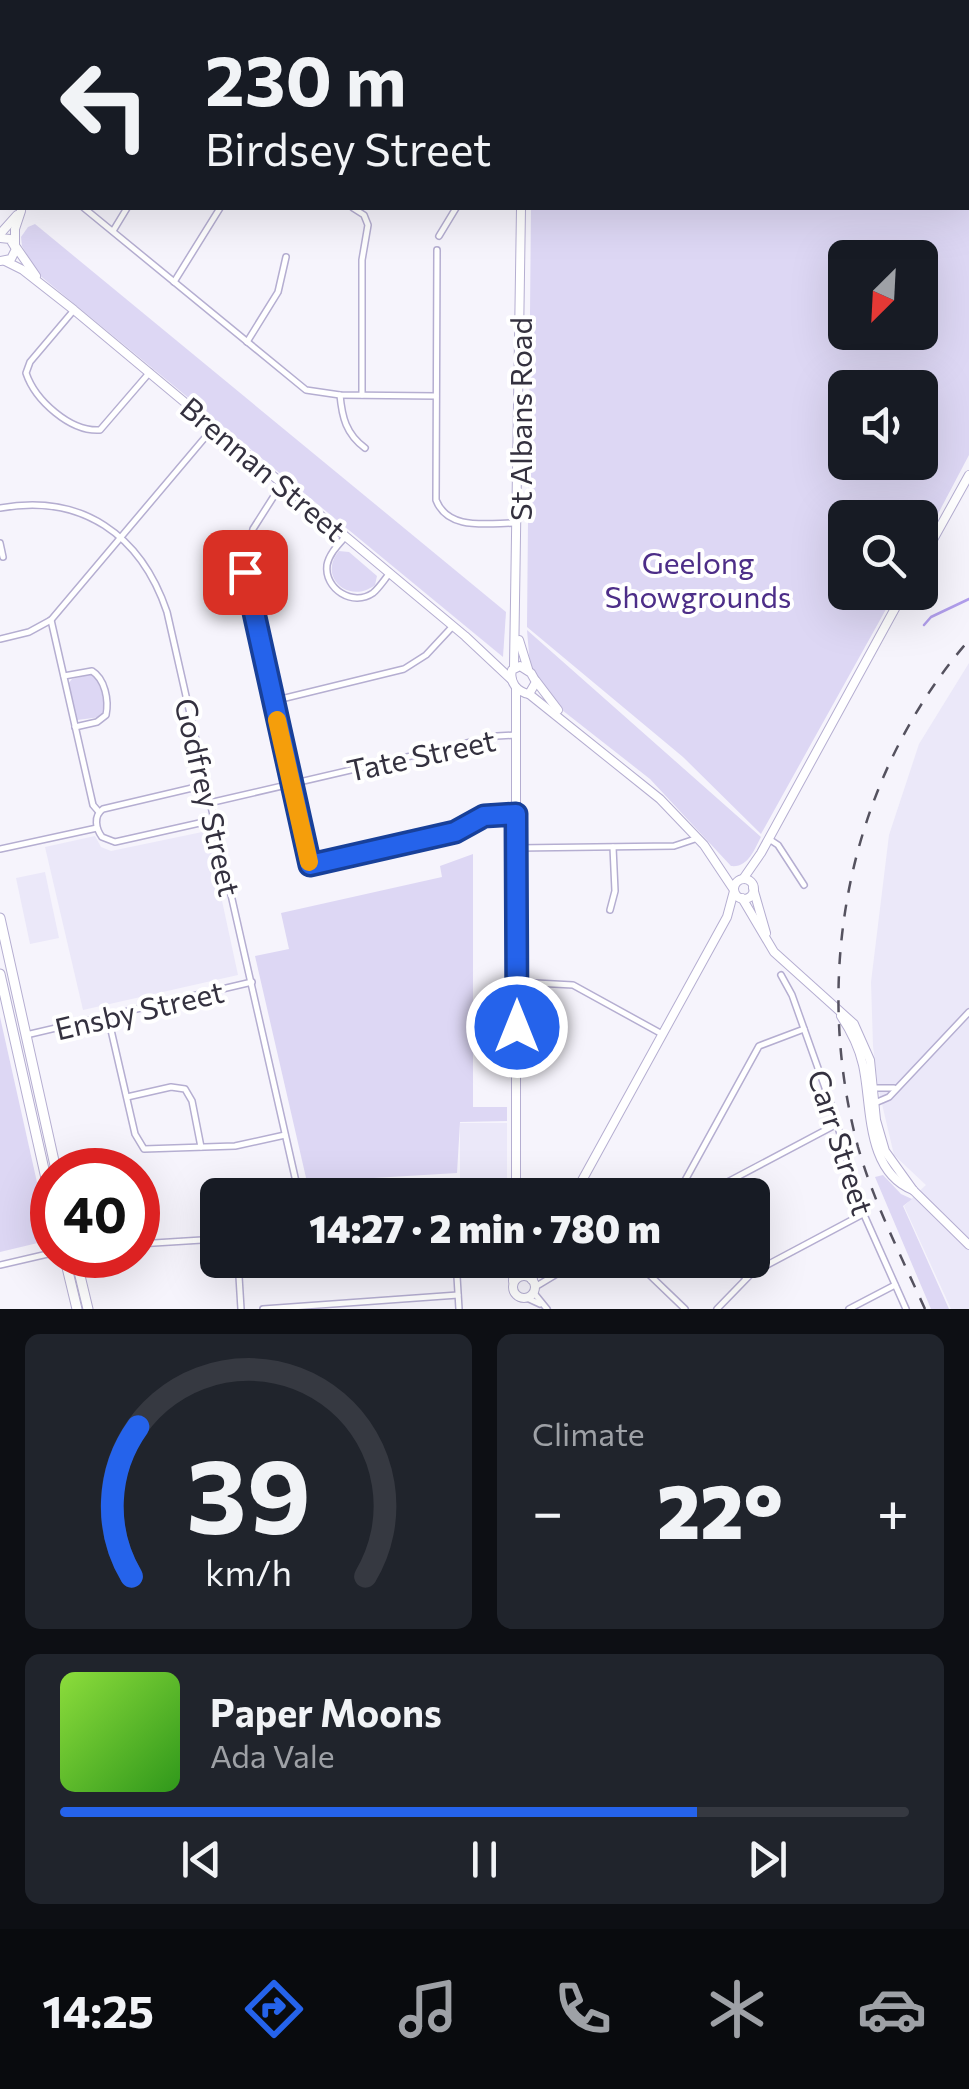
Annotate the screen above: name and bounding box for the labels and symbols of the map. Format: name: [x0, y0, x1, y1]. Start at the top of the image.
north arrow: [828, 240, 938, 350]
street label: St Albans Road: [501, 317, 538, 521]
street label: Brennan Street: [174, 388, 354, 548]
pin: [203, 530, 288, 615]
park label: Geelong Showgrounds: [605, 543, 791, 614]
street label: Godfrey Street: [168, 694, 250, 900]
street label: Tate Street: [343, 720, 499, 788]
street label: Ensby Street: [51, 972, 227, 1046]
position arrow: [465, 975, 569, 1079]
street label: Carr Street: [801, 1065, 883, 1219]
speed limit sign: 40: [30, 1148, 160, 1278]

